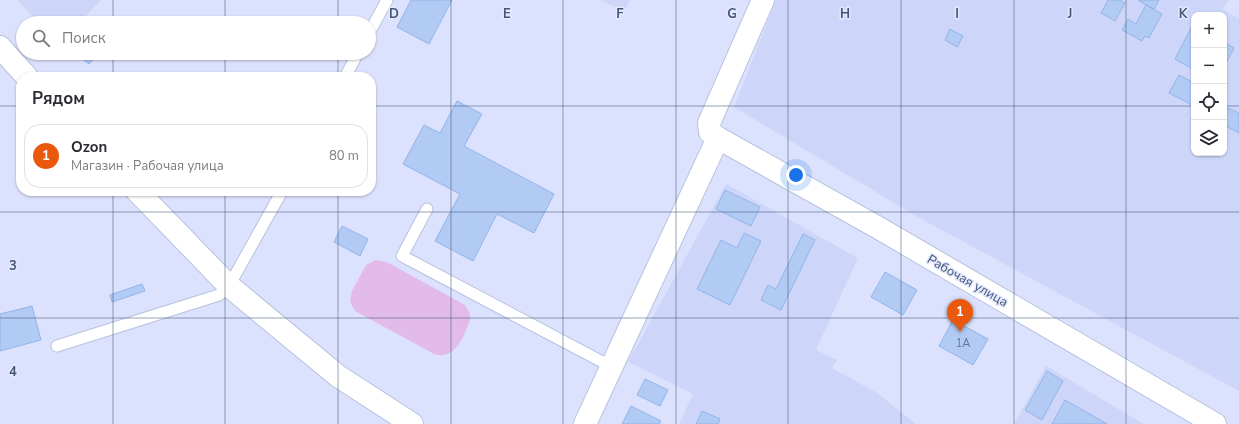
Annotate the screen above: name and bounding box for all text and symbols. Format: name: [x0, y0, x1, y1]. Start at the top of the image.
text: D: [389, 5, 399, 23]
text: E: [503, 5, 511, 23]
text: F: [616, 5, 624, 23]
text: G: [727, 5, 737, 23]
text: H: [840, 5, 850, 23]
text: I: [955, 5, 959, 23]
text: J: [1067, 5, 1072, 23]
text: K: [1179, 5, 1188, 23]
map controls: [1191, 12, 1227, 156]
button: +: [1191, 12, 1227, 48]
search box: [16, 16, 376, 60]
icon: search: [30, 27, 52, 49]
text: Поиск: [62, 28, 106, 48]
button: −: [1191, 48, 1227, 84]
button: locate: [1191, 84, 1227, 120]
text: Рядом: [32, 87, 85, 110]
button: layers: [1191, 120, 1227, 156]
text: Ozon: [71, 137, 107, 157]
text: 1: [42, 147, 50, 165]
text: 80 m: [329, 147, 359, 165]
text: Магазин · Рабочая улица: [71, 157, 224, 175]
your location: [786, 165, 806, 185]
street label: Рабочая улица: [924, 250, 1011, 311]
text: 3: [9, 257, 17, 275]
pin: 1: [947, 299, 973, 332]
house number: 1А: [956, 336, 970, 351]
text: 4: [9, 363, 17, 381]

